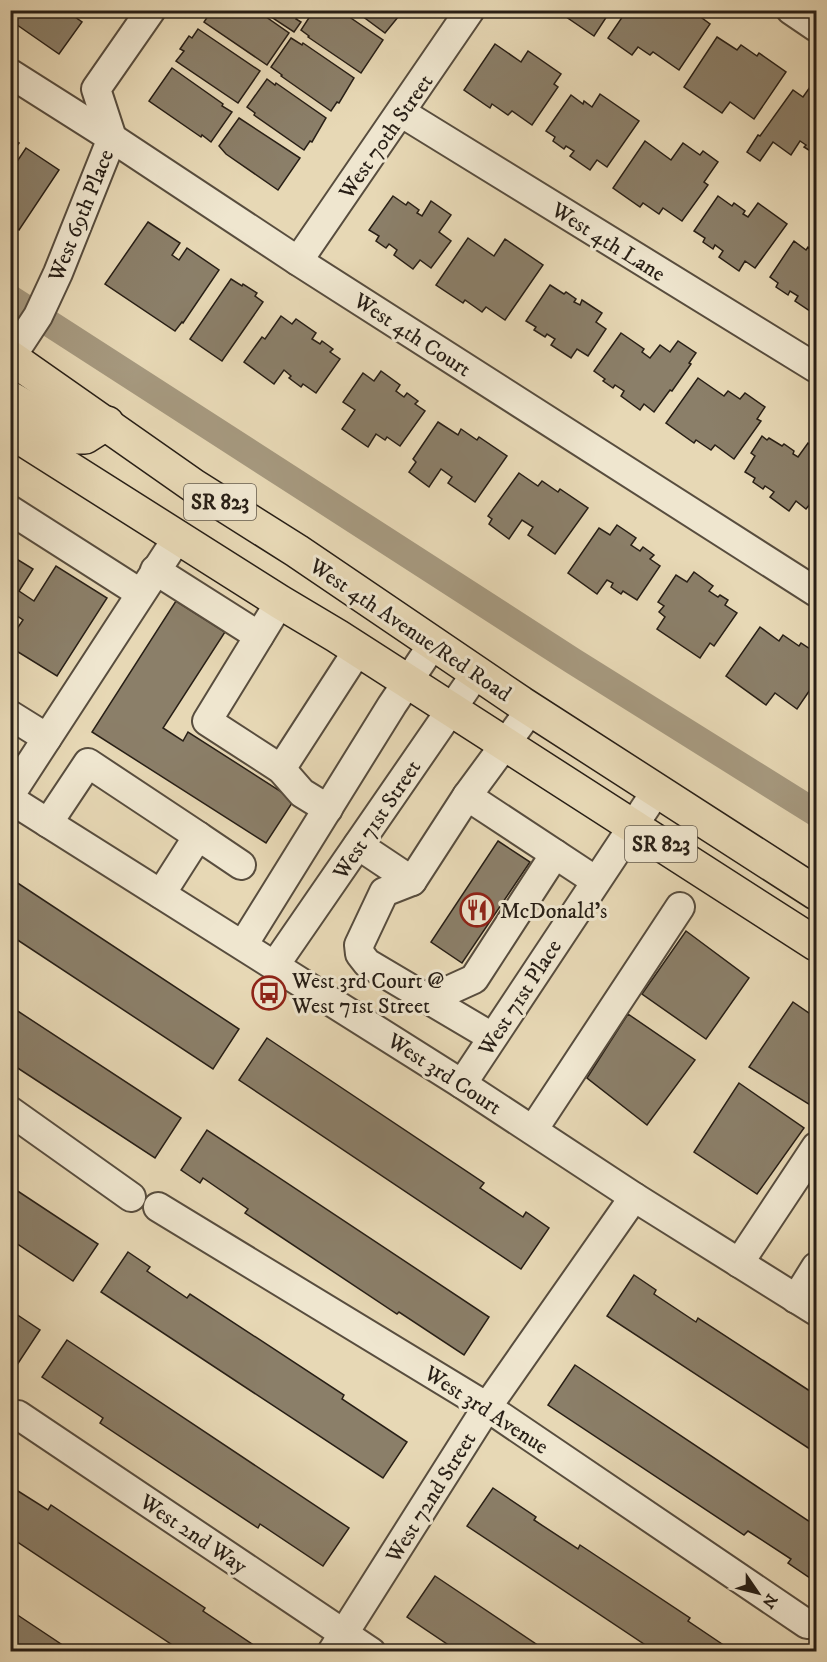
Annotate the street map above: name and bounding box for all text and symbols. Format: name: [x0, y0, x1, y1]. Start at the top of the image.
street label: West 70th Street: [333, 69, 439, 205]
street label: West 69th Place: [42, 145, 120, 287]
street label: West 4th Lane: [545, 196, 670, 288]
street label: West 4th Court: [348, 287, 476, 383]
road number: SR 823: [184, 484, 256, 520]
street label: West 4th Avenue/Red Road: [303, 552, 516, 708]
street label: West 71st Street: [327, 755, 427, 885]
road number: SR 823: [625, 826, 697, 862]
restaurant icon: McDonald's: [459, 892, 495, 928]
place label: McDonald's: [500, 898, 607, 925]
street label: West 71st Place: [472, 935, 568, 1062]
place label: West 3rd Court @ West 71st Street: [291, 968, 444, 1020]
bus stop icon: West 3rd Court @ West 71st Street: [251, 975, 287, 1011]
street label: West 3rd Court: [381, 1027, 506, 1121]
street label: West 3rd Avenue: [418, 1360, 553, 1460]
street label: West 72nd Street: [380, 1428, 482, 1569]
street label: West 2nd Way: [133, 1488, 252, 1580]
north arrow: [728, 1563, 788, 1623]
text: N: [758, 1590, 781, 1612]

